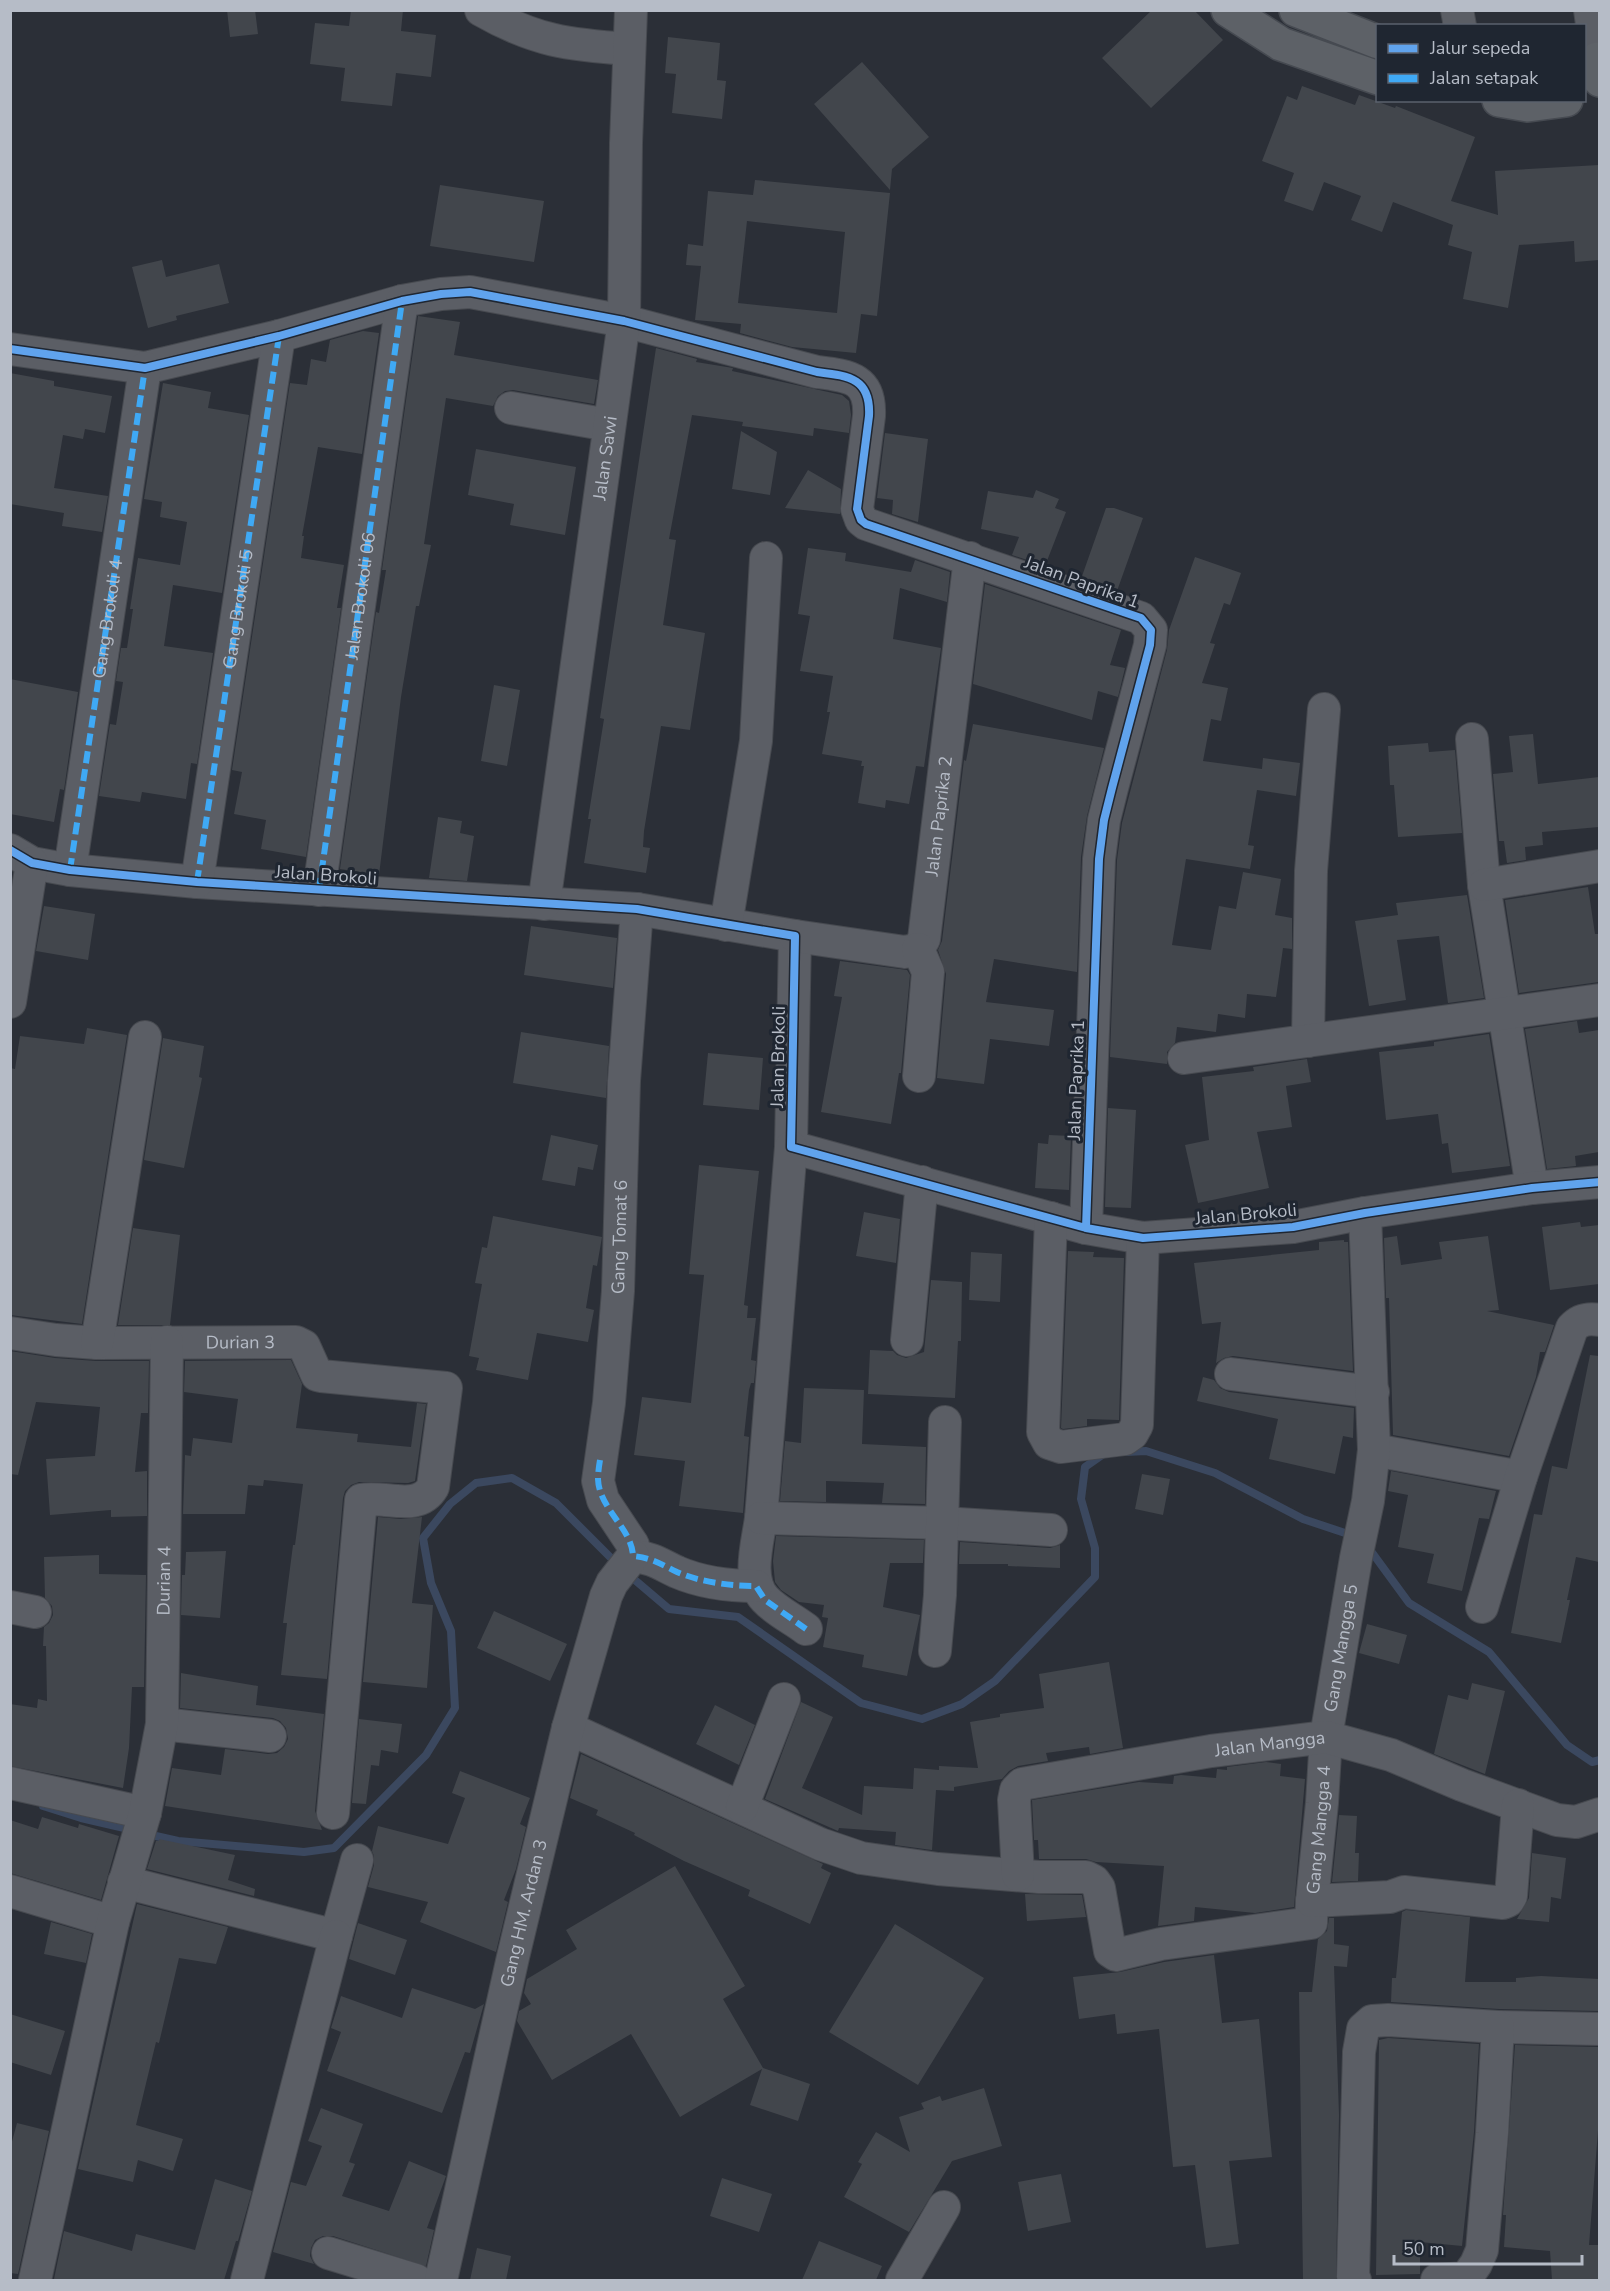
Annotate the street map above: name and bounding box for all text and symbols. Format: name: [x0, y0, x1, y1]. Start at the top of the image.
legend: [1376, 24, 1586, 102]
text: Jalur sepeda: [1429, 36, 1530, 60]
text: Jalan setapak: [1429, 66, 1539, 90]
street label: Jalan Sawi: [587, 414, 623, 503]
street label: Jalan Brokoli 06: [339, 531, 381, 662]
street label: Gang Brokoli 5: [217, 548, 259, 670]
street label: Jalan Paprika 1: [1020, 550, 1143, 614]
street label: Gang Brokoli 4: [87, 557, 128, 680]
street label: Jalan Paprika 2: [920, 755, 958, 878]
street label: Jalan Brokoli: [273, 859, 378, 891]
street label: Jalan Brokoli: [765, 1006, 791, 1109]
street label: Jalan Paprika 1: [1062, 1019, 1090, 1142]
street label: Gang Tomat 6: [606, 1179, 633, 1294]
street label: Jalan Brokoli: [1193, 1198, 1298, 1230]
street label: Durian 3: [206, 1330, 275, 1354]
street label: Durian 4: [151, 1546, 176, 1615]
street label: Gang Mangga 5: [1318, 1582, 1363, 1714]
street label: Jalan Mangga: [1212, 1725, 1326, 1763]
street label: Gang Mangga 4: [1301, 1764, 1336, 1895]
street label: Gang HM. Ardan 3: [495, 1837, 553, 1989]
scale bar: [1394, 2228, 1582, 2266]
text: 50 m: [1403, 2237, 1445, 2261]

